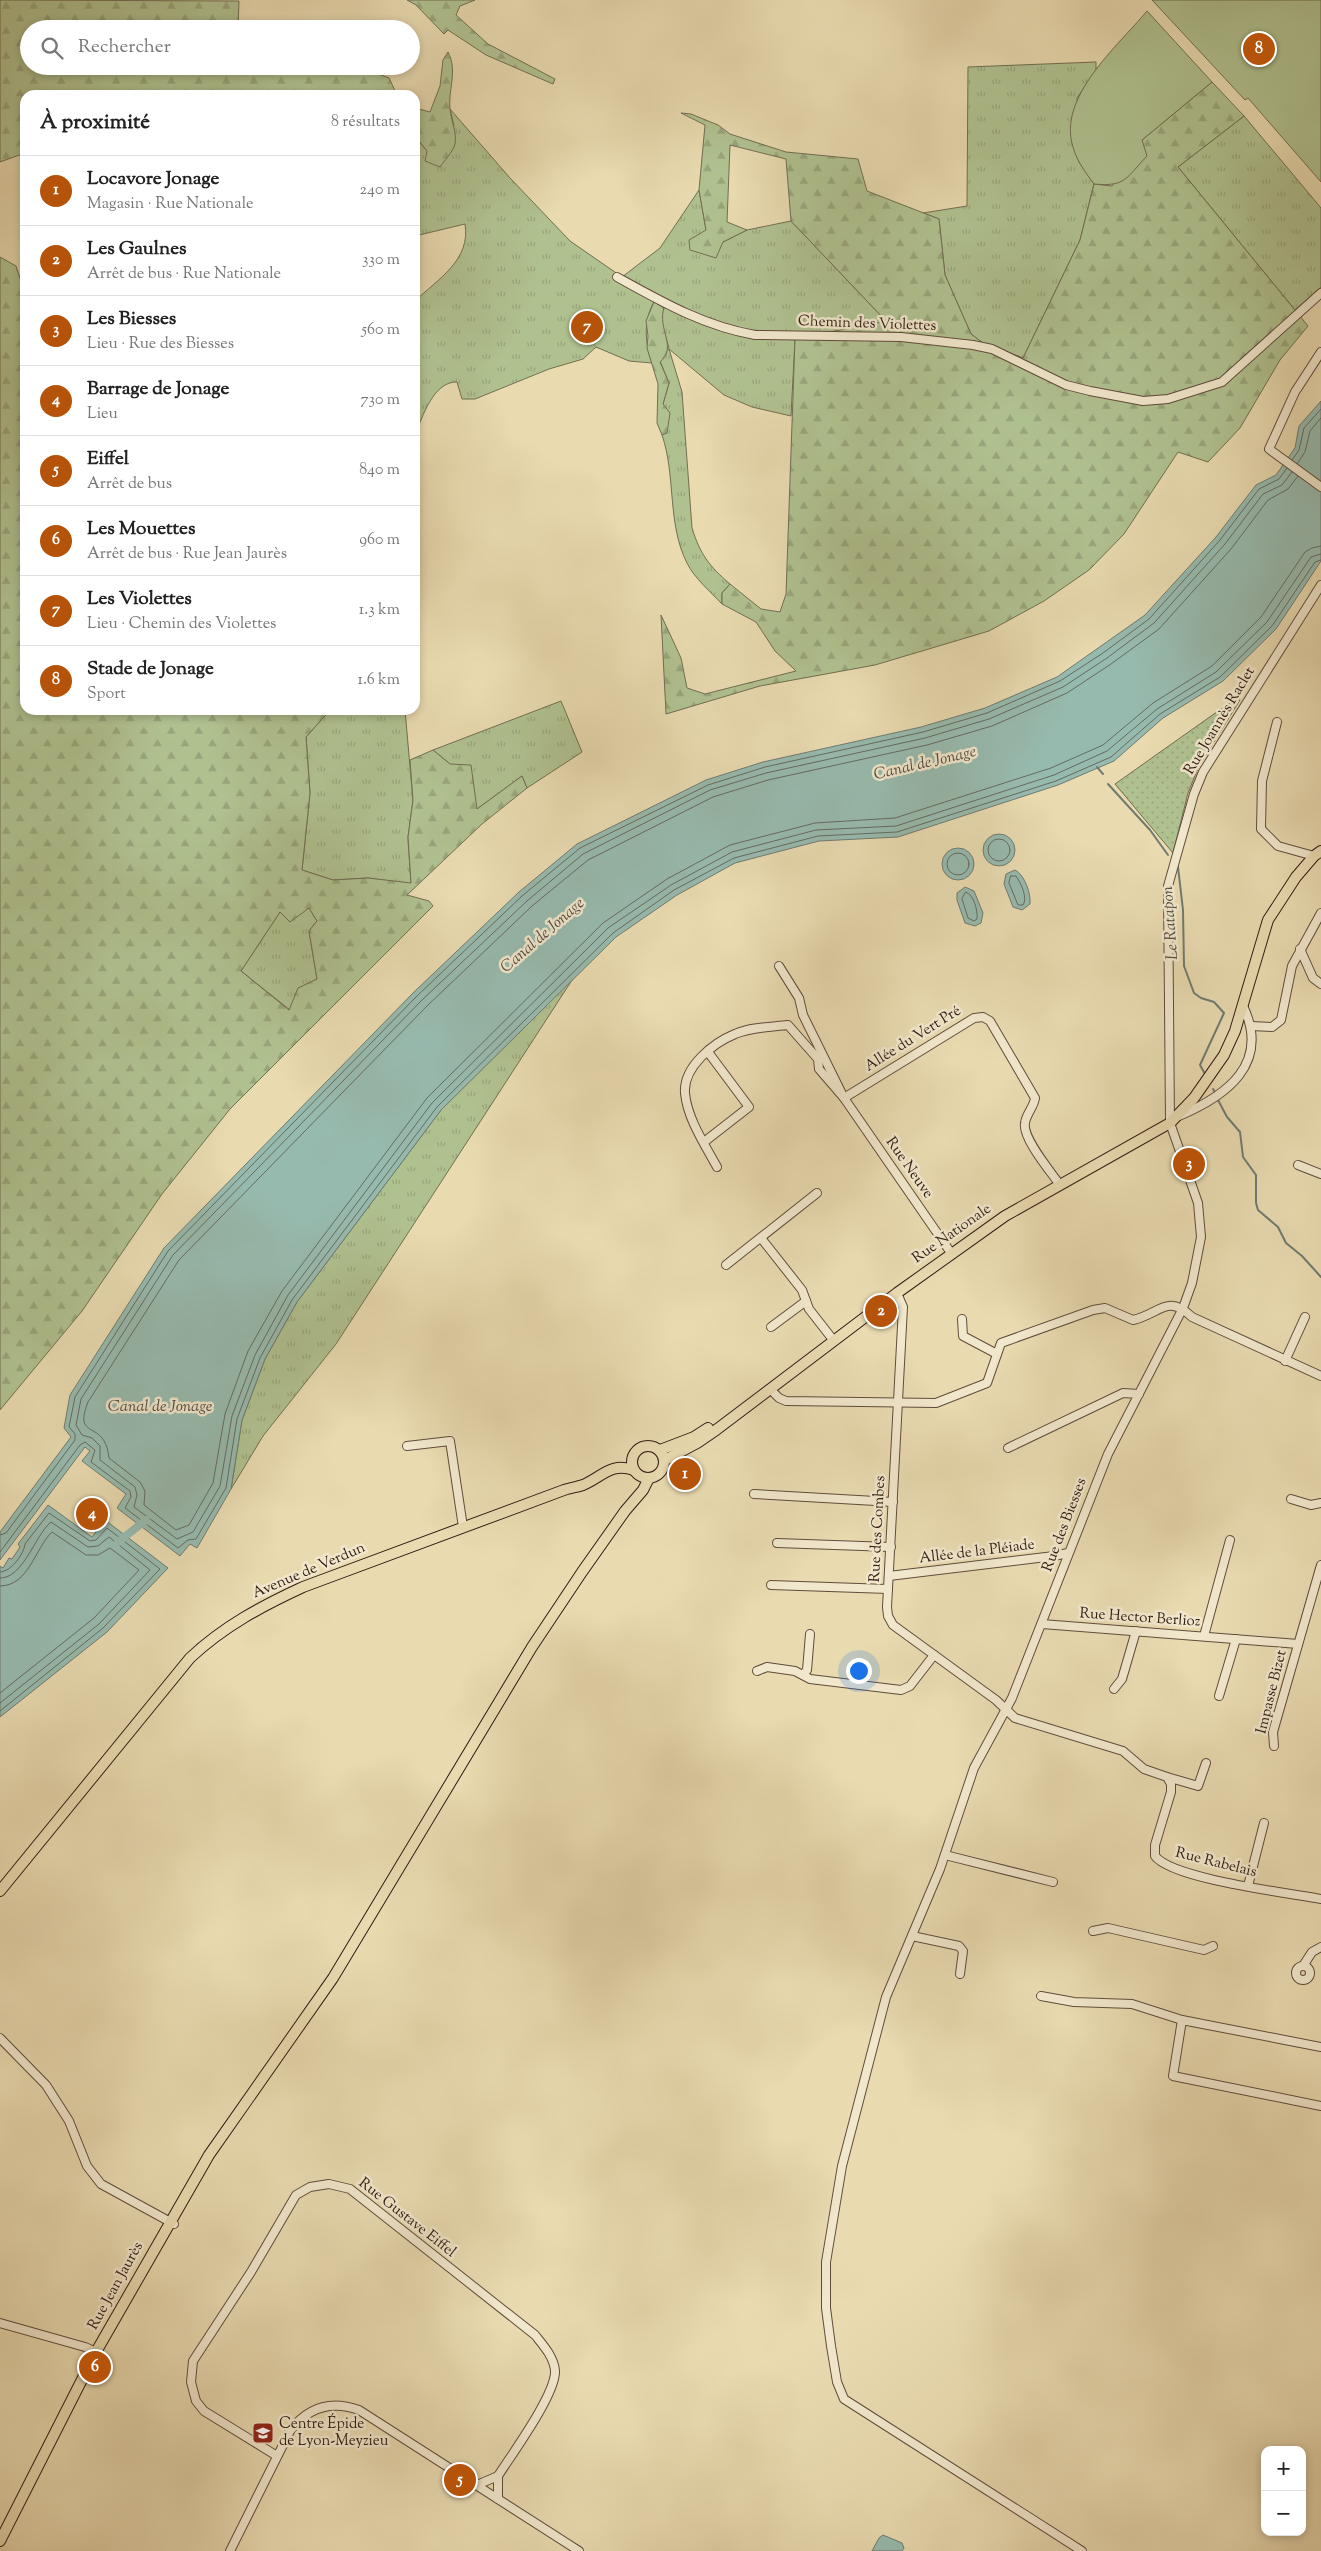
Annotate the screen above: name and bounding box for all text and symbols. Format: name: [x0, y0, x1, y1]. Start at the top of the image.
search box: [20, 20, 420, 75]
pin: 8: [1243, 30, 1275, 68]
icon: search: [38, 34, 66, 62]
text: Rechercher: [78, 34, 171, 61]
text: À proximité: [40, 108, 150, 138]
text: 8 résultats: [331, 111, 400, 134]
text: Locavore Jonage: [87, 166, 219, 193]
text: 1: [53, 179, 59, 202]
text: 240 m: [359, 179, 400, 202]
text: Magasin · Rue Nationale: [87, 193, 253, 216]
text: Les Gaulnes: [87, 236, 186, 263]
text: 2: [52, 249, 60, 272]
text: 330 m: [362, 249, 400, 272]
text: Arrêt de bus · Rue Nationale: [87, 263, 281, 286]
text: Les Biesses: [87, 306, 176, 333]
pin: 7: [571, 308, 603, 346]
street label: Chemin des Violettes: [797, 311, 937, 337]
text: 3: [53, 319, 59, 342]
text: 560 m: [361, 319, 400, 342]
text: Lieu · Rue des Biesses: [87, 333, 234, 356]
text: Barrage de Jonage: [87, 376, 229, 403]
text: 4: [52, 389, 60, 412]
text: 730 m: [361, 389, 400, 412]
text: Lieu: [87, 403, 118, 426]
text: Eiffel: [87, 446, 129, 473]
text: 5: [53, 459, 59, 482]
text: 840 m: [359, 459, 400, 482]
text: Arrêt de bus: [87, 473, 172, 496]
text: Les Mouettes: [87, 516, 195, 543]
text: 6: [52, 529, 60, 552]
text: 960 m: [359, 529, 400, 552]
text: Arrêt de bus · Rue Jean Jaurès: [87, 543, 287, 566]
text: Les Violettes: [87, 586, 192, 613]
text: 7: [52, 599, 60, 622]
text: 1.3 km: [359, 599, 400, 622]
text: Lieu · Chemin des Violettes: [87, 613, 276, 636]
text: Stade de Jonage: [87, 656, 214, 683]
street label: Rue Joannès Raclet: [1179, 663, 1261, 779]
text: 8: [52, 669, 60, 692]
text: 1.6 km: [358, 669, 400, 692]
text: Sport: [87, 683, 126, 706]
water label: Canal de Jonage: [871, 741, 979, 787]
water label: Le Ratapon: [1157, 885, 1185, 961]
water label: Canal de Jonage: [496, 893, 590, 979]
street label: Allée du Vert Pré: [861, 1001, 965, 1077]
street label: Rue Neuve: [880, 1133, 938, 1203]
pin: 3: [1173, 1145, 1205, 1183]
street label: Rue Nationale: [908, 1199, 996, 1269]
pin: 2: [865, 1292, 897, 1330]
water label: Canal de Jonage: [108, 1396, 212, 1419]
pin: 1: [669, 1455, 701, 1493]
street label: Rue des Combes: [865, 1475, 891, 1583]
street label: Rue des Biesses: [1037, 1475, 1093, 1575]
pin: 4: [76, 1495, 108, 1533]
street label: Allée de la Pléiade: [918, 1535, 1036, 1569]
street label: Avenue de Verdun: [249, 1538, 369, 1604]
street label: Rue Hector Berlioz: [1079, 1603, 1201, 1633]
street label: Impasse Bizet: [1251, 1648, 1293, 1736]
your location: [846, 1658, 872, 1684]
street label: Rue Rabelais: [1173, 1843, 1259, 1883]
street label: Rue Gustave Eiffel: [354, 2173, 460, 2263]
street label: Rue Jean Jaurès: [83, 2238, 149, 2334]
pin: 6: [79, 2348, 111, 2386]
place label: Centre Épide de Lyon-Meyzieu: [279, 2413, 389, 2452]
school or university icon: Centre Épide de Lyon-Meyzieu: [251, 2421, 275, 2445]
map controls: [1261, 2446, 1306, 2536]
button: +: [1261, 2446, 1306, 2491]
pin: 5: [444, 2461, 476, 2499]
button: −: [1261, 2491, 1306, 2536]

